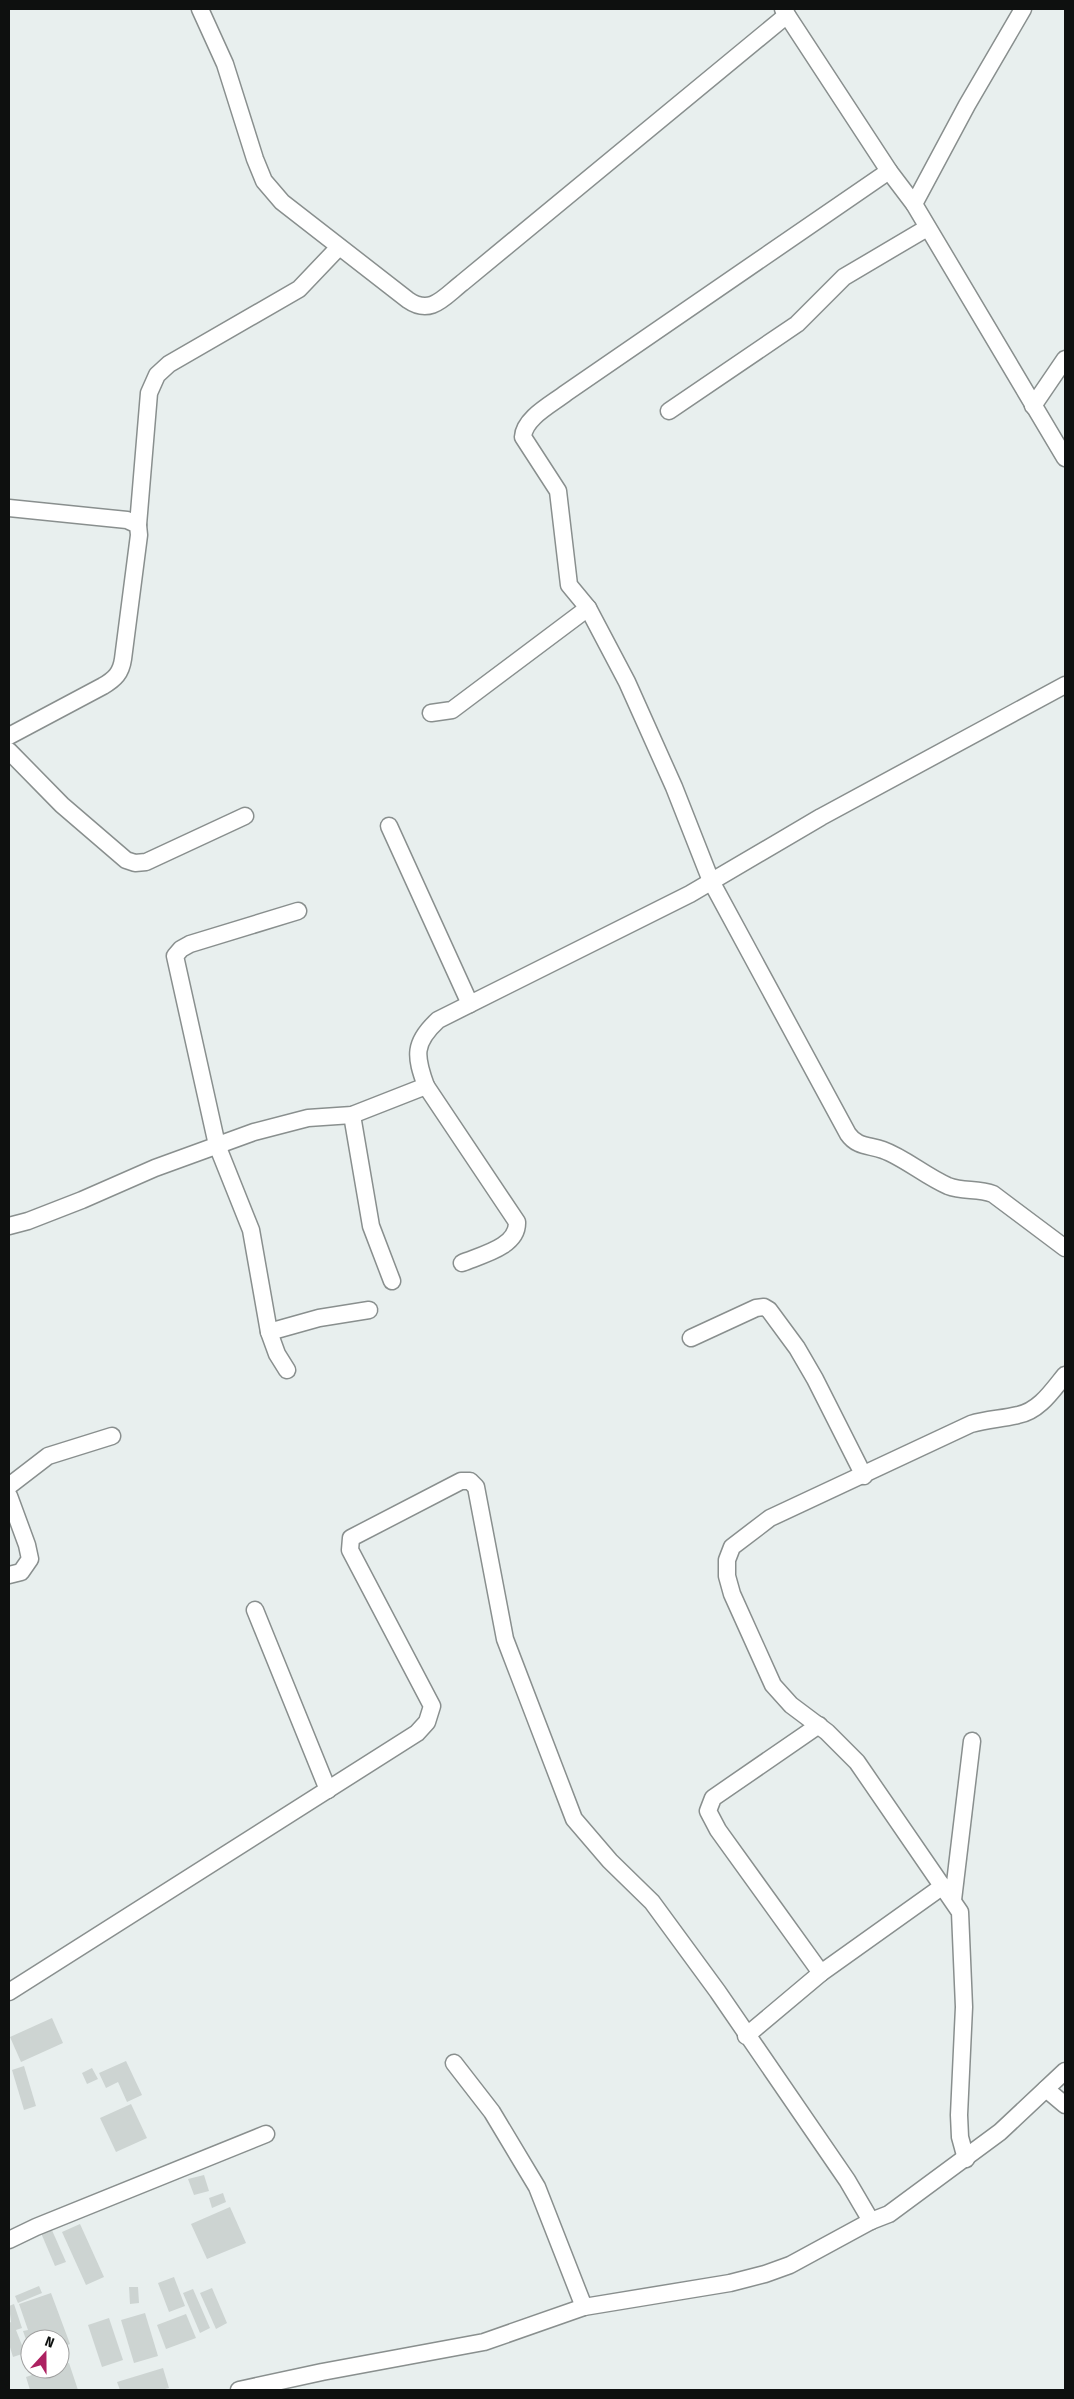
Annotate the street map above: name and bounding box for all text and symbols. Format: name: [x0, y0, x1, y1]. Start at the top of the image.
north arrow: [20, 2329, 70, 2379]
text: N: [43, 2333, 56, 2352]

